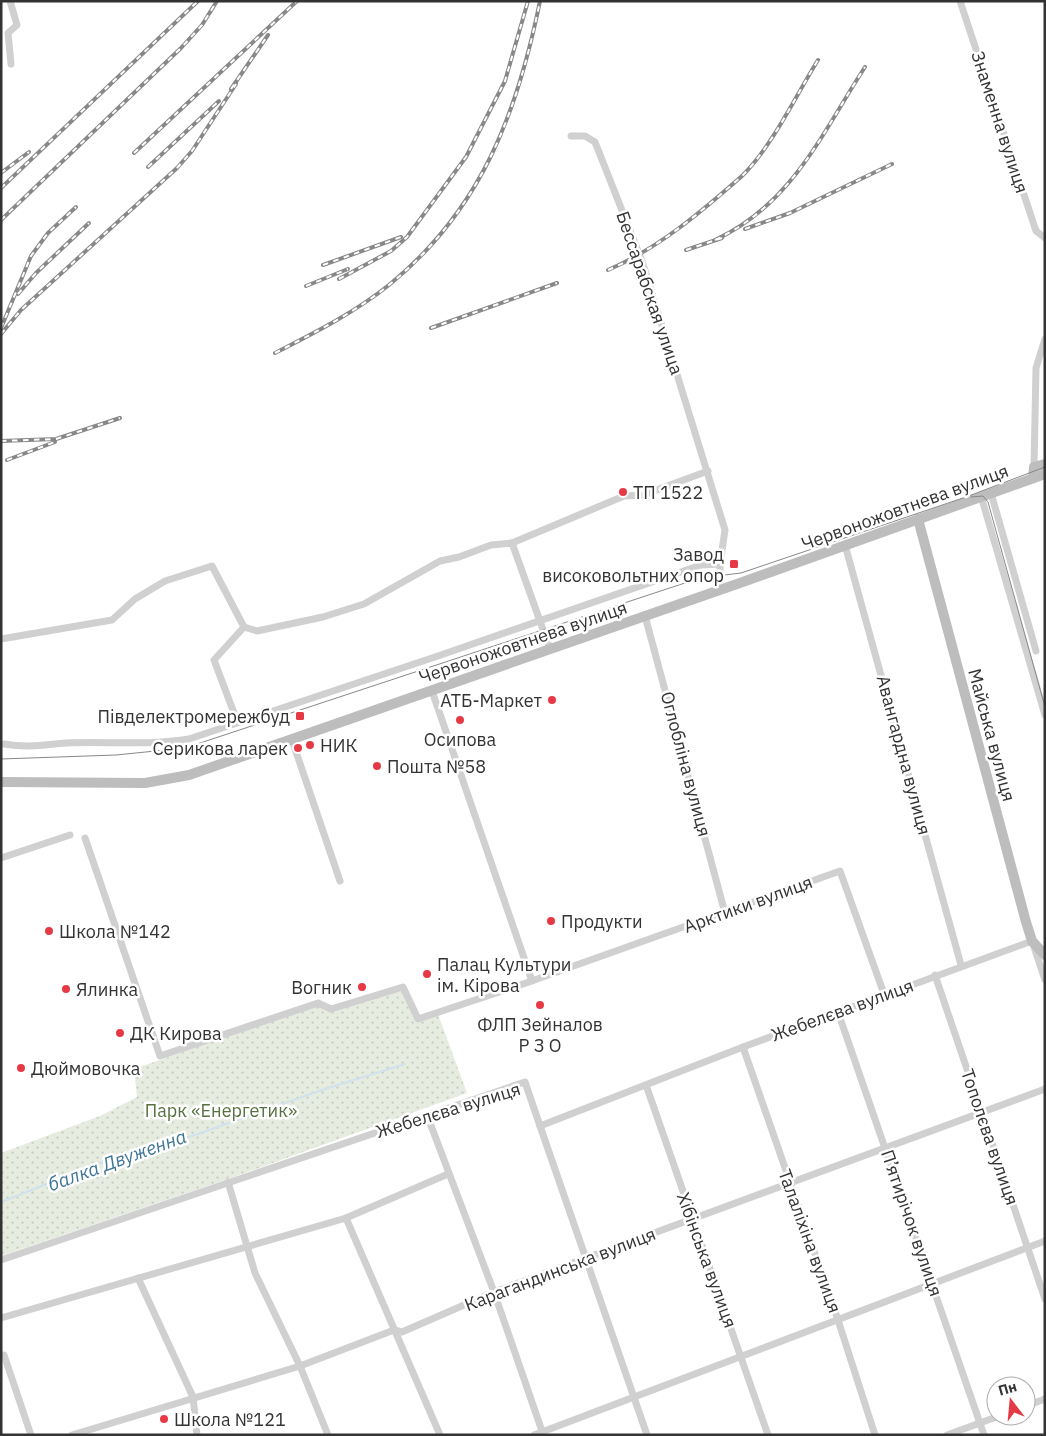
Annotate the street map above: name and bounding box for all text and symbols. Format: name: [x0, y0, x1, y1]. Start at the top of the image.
street label: Знаменна вулиця: [966, 48, 1034, 196]
street label: Бессарабская улица: [611, 208, 689, 378]
street label: Червоножовтнева вулиця: [798, 459, 1012, 555]
place label: ТП 1522: [633, 481, 703, 504]
marker: ТП 1522: [617, 486, 629, 498]
place label: Завод високовольтних опор: [542, 543, 724, 587]
marker: Завод високовольтних опор: [728, 558, 740, 570]
street label: Червоножовтнева вулиця: [416, 596, 630, 688]
street label: Майська вулиця: [963, 666, 1021, 804]
street label: Авангардна вулиця: [872, 673, 936, 837]
place label: АТБ-Маркет: [440, 689, 543, 712]
street label: Оглобліна вулиця: [656, 689, 716, 839]
marker: АТБ-Маркет: [546, 694, 558, 706]
place label: Півделектромережбуд: [98, 705, 290, 728]
marker: Півделектромережбуд: [294, 710, 306, 722]
marker: Осипова: [454, 714, 466, 726]
place label: Осипова: [424, 728, 497, 751]
place label: НИК: [320, 734, 357, 757]
place label: Серикова ларек: [152, 737, 288, 760]
marker: НИК: [304, 739, 316, 751]
marker: Серикова ларек: [292, 742, 304, 754]
place label: Пошта №58: [387, 755, 486, 778]
marker: Пошта №58: [371, 760, 383, 772]
street label: Арктики вулиця: [680, 870, 816, 938]
place label: Продукти: [561, 910, 643, 933]
marker: Продукти: [545, 915, 557, 927]
place label: Школа №142: [59, 920, 171, 943]
marker: Школа №142: [43, 925, 55, 937]
place label: Палац Культури ім. Кірова: [437, 953, 571, 997]
marker: Палац Культури ім. Кірова: [421, 968, 433, 980]
street label: Жебелєва вулиця: [768, 974, 916, 1046]
place label: Вогник: [291, 976, 352, 999]
place label: Ялинка: [76, 978, 139, 1001]
marker: Вогник: [356, 981, 368, 993]
marker: Ялинка: [60, 983, 72, 995]
marker: ФЛП Зейналов Р З О: [534, 999, 546, 1011]
place label: ФЛП Зейналов Р З О: [477, 1013, 603, 1057]
place label: ДК Кирова: [130, 1022, 222, 1045]
marker: ДК Кирова: [114, 1027, 126, 1039]
place label: Дюймовочка: [31, 1057, 141, 1080]
marker: Дюймовочка: [15, 1062, 27, 1074]
street label: Тополєва вулиця: [956, 1066, 1024, 1208]
street label: Жебелєва вулиця: [373, 1077, 523, 1143]
park label: Парк «Енергетик»: [145, 1099, 297, 1122]
water label: балка Двуженна: [44, 1124, 190, 1196]
street label: П’ятирічок вулиця: [876, 1147, 948, 1299]
street label: Талаліхіна вулиця: [773, 1166, 847, 1316]
street label: Хібінська вулиця: [672, 1189, 742, 1331]
street label: Карагандинська вулиця: [461, 1222, 659, 1316]
north arrow: [986, 1376, 1036, 1426]
text: Пн: [996, 1377, 1019, 1400]
place label: Школа №121: [174, 1408, 286, 1431]
marker: Школа №121: [158, 1413, 170, 1425]

